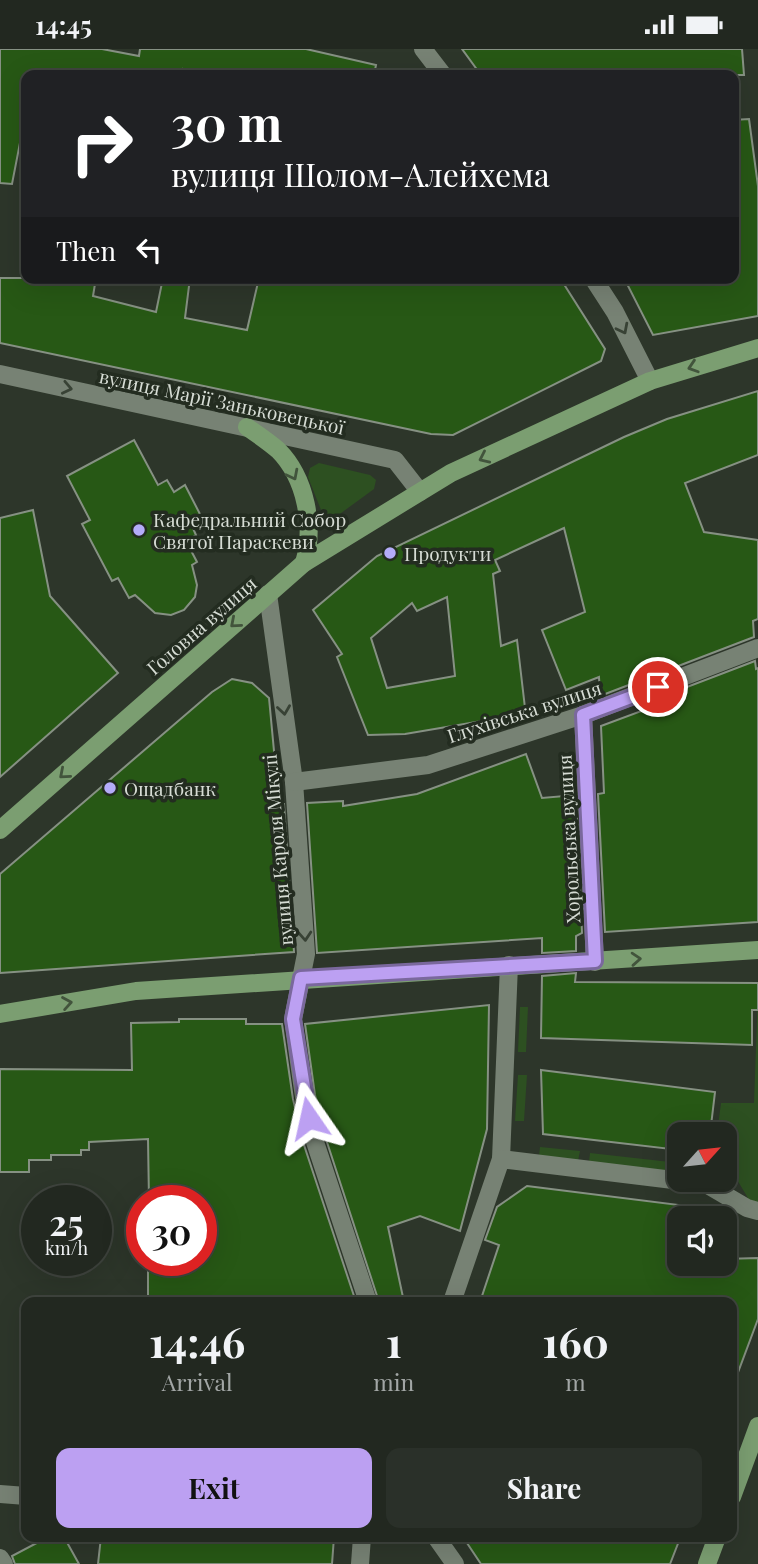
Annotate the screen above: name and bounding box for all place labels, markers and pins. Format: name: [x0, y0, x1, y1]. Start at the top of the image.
place label: Кафедральний Собор Святої Параскеви: [153, 506, 346, 554]
marker: Кафедральний Собор Святої Параскеви: [131, 522, 147, 538]
place label: Продукти: [404, 540, 491, 566]
marker: Продукти: [382, 545, 398, 561]
pin: [628, 657, 688, 717]
place label: Ощадбанк: [124, 775, 216, 801]
marker: Ощадбанк: [102, 780, 118, 796]

